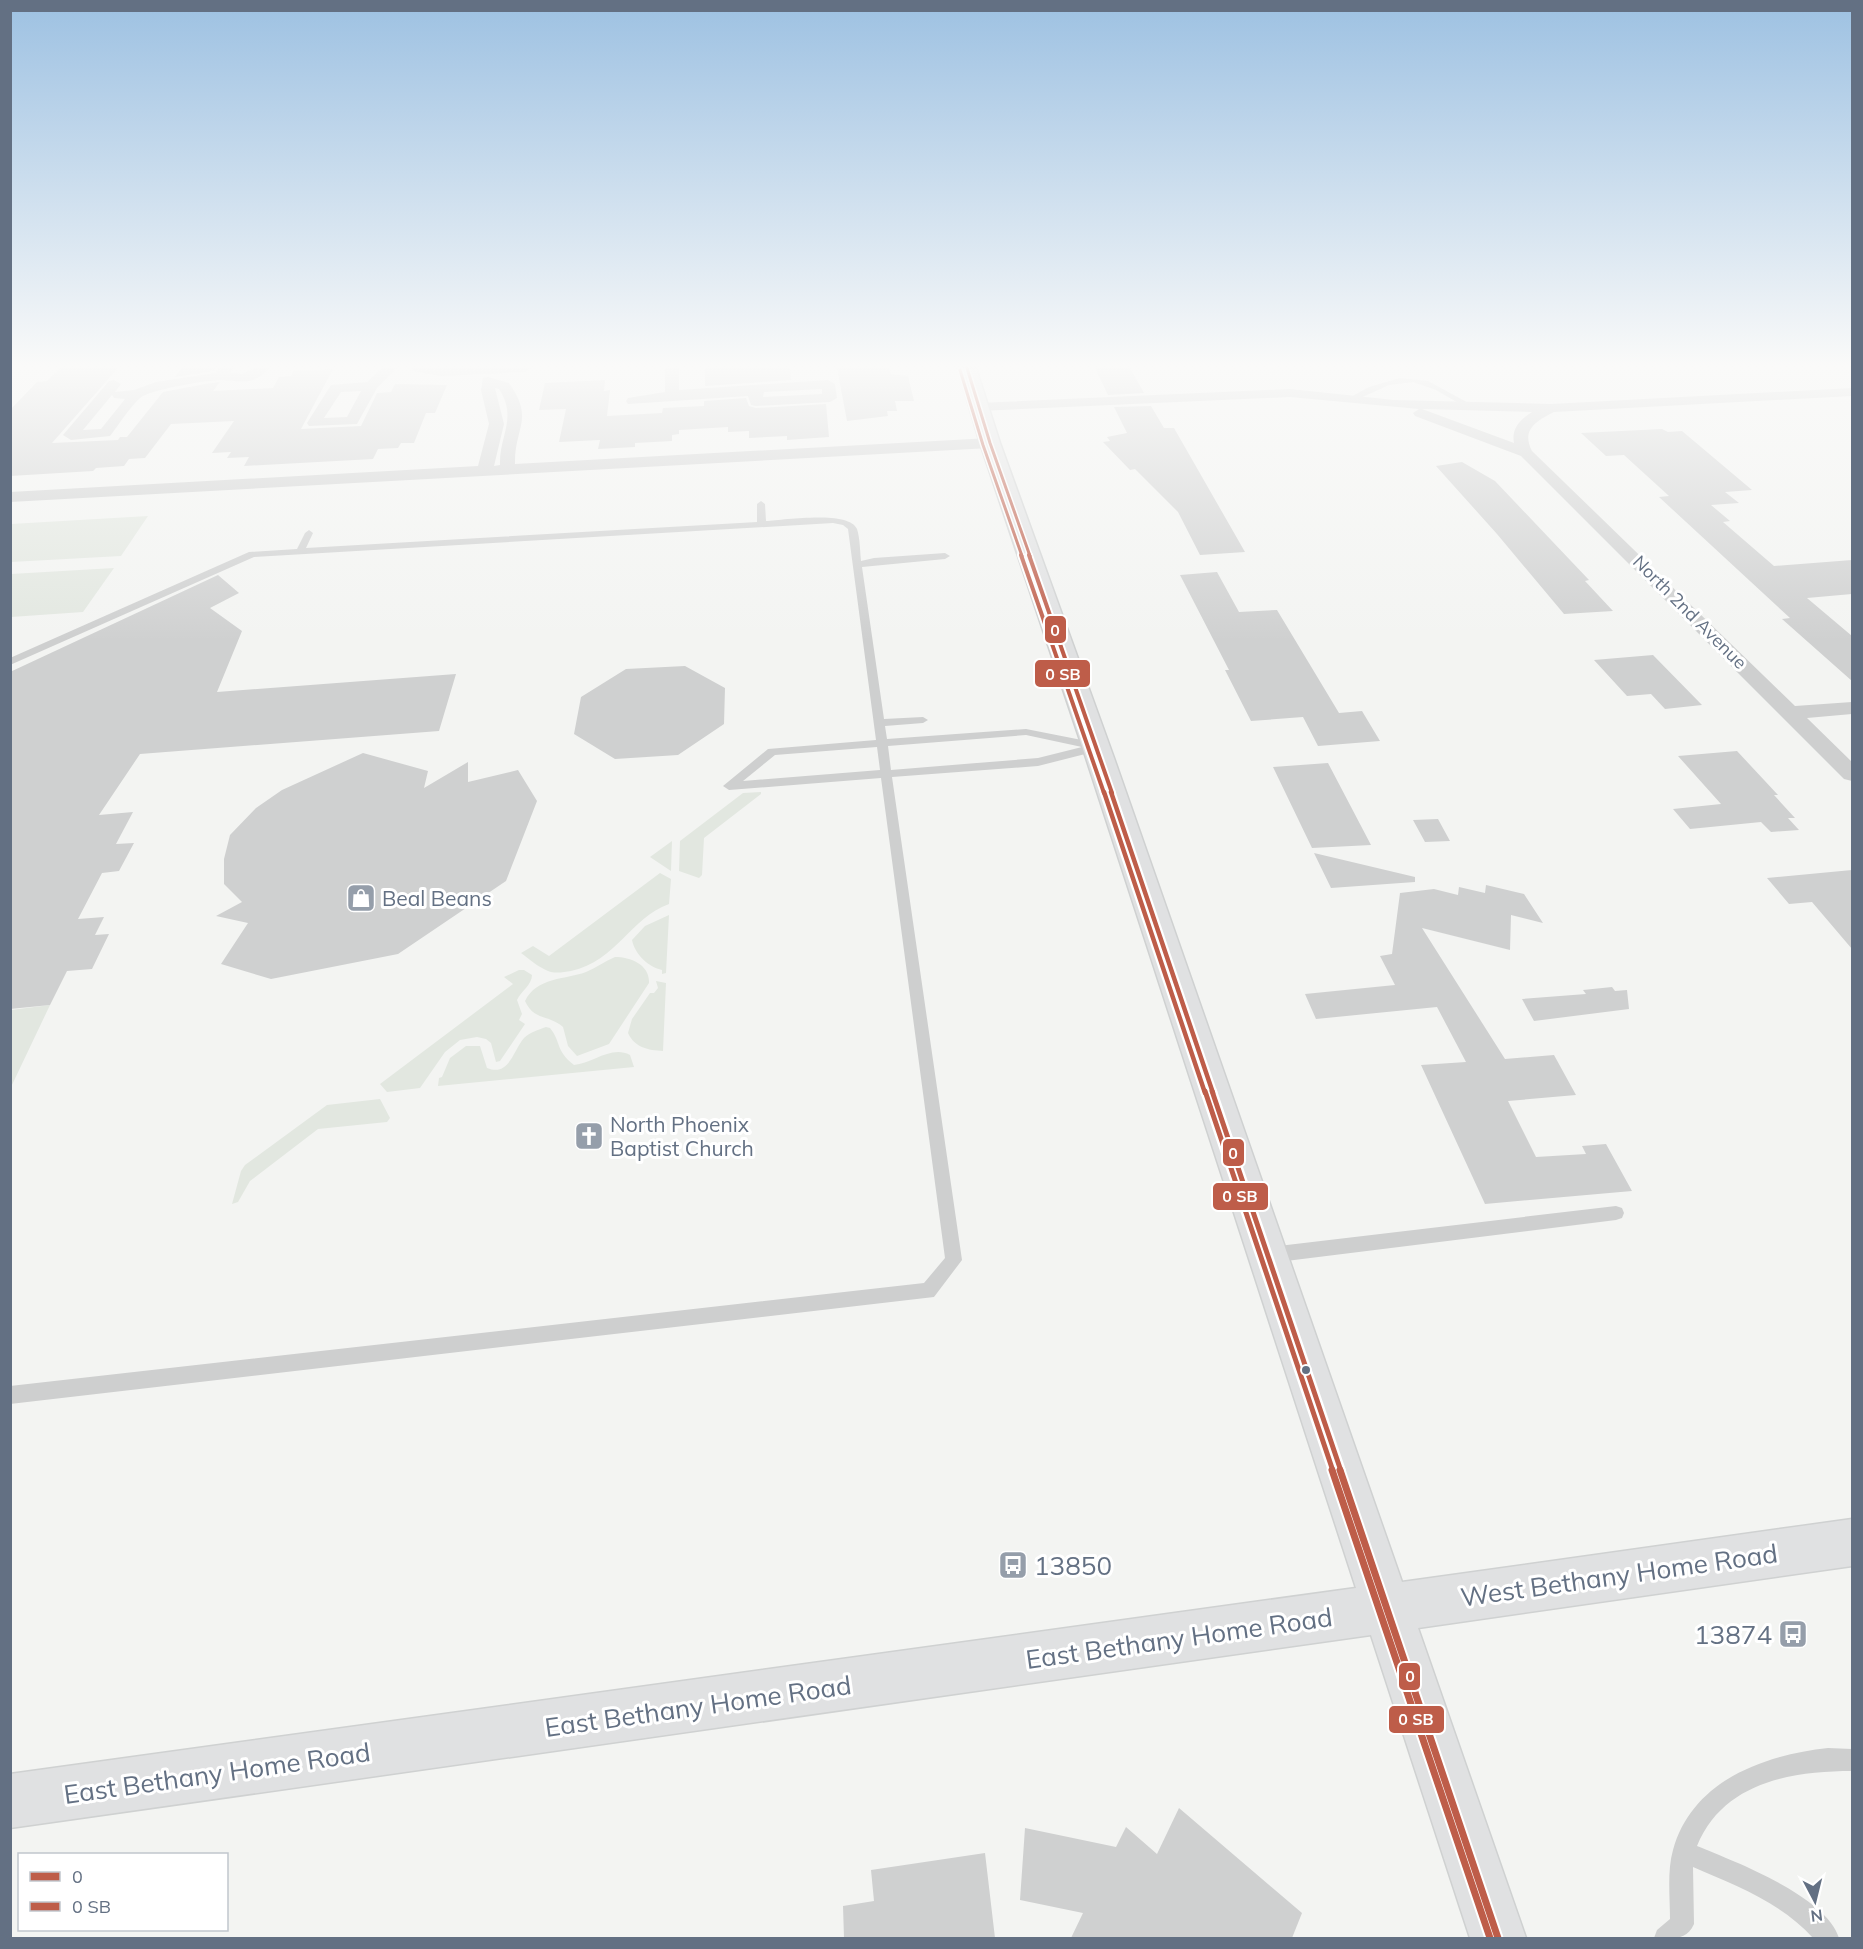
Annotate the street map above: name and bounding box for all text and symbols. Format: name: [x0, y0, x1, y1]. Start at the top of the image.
street label: North 2nd Avenue: [1628, 550, 1752, 674]
line badge: 0: [1044, 615, 1067, 644]
text: 0: [1050, 620, 1060, 640]
line badge: 0 SB: [1034, 659, 1091, 688]
text: 0 SB: [1045, 664, 1081, 684]
shop icon: Beal Beans: [345, 882, 377, 914]
place label: Beal Beans: [382, 885, 492, 911]
place label: North Phoenix Baptist Church: [610, 1111, 754, 1161]
church icon: North Phoenix Baptist Church: [573, 1120, 605, 1152]
line badge: 0: [1222, 1138, 1245, 1167]
text: 0: [1228, 1143, 1238, 1163]
line badge: 0 SB: [1212, 1182, 1269, 1211]
text: 0 SB: [1222, 1186, 1258, 1206]
unlabelled marker: [1300, 1364, 1312, 1376]
street label: West Bethany Home Road: [1458, 1536, 1780, 1614]
bus stop icon: 13850: [997, 1549, 1029, 1581]
place label: 13850: [1034, 1549, 1112, 1582]
street label: East Bethany Home Road: [1024, 1600, 1334, 1676]
place label: 13874: [1694, 1618, 1772, 1651]
bus stop icon: 13874: [1777, 1618, 1809, 1650]
line badge: 0: [1398, 1662, 1421, 1691]
text: 0: [1405, 1666, 1415, 1686]
street label: East Bethany Home Road: [543, 1668, 853, 1744]
line badge: 0 SB: [1388, 1705, 1445, 1734]
text: 0 SB: [1398, 1709, 1434, 1729]
street label: East Bethany Home Road: [62, 1735, 372, 1811]
legend: [18, 1853, 228, 1931]
text: 0: [72, 1865, 83, 1888]
north arrow: [1785, 1871, 1845, 1931]
text: 0 SB: [72, 1895, 111, 1918]
text: N: [1810, 1905, 1824, 1927]

